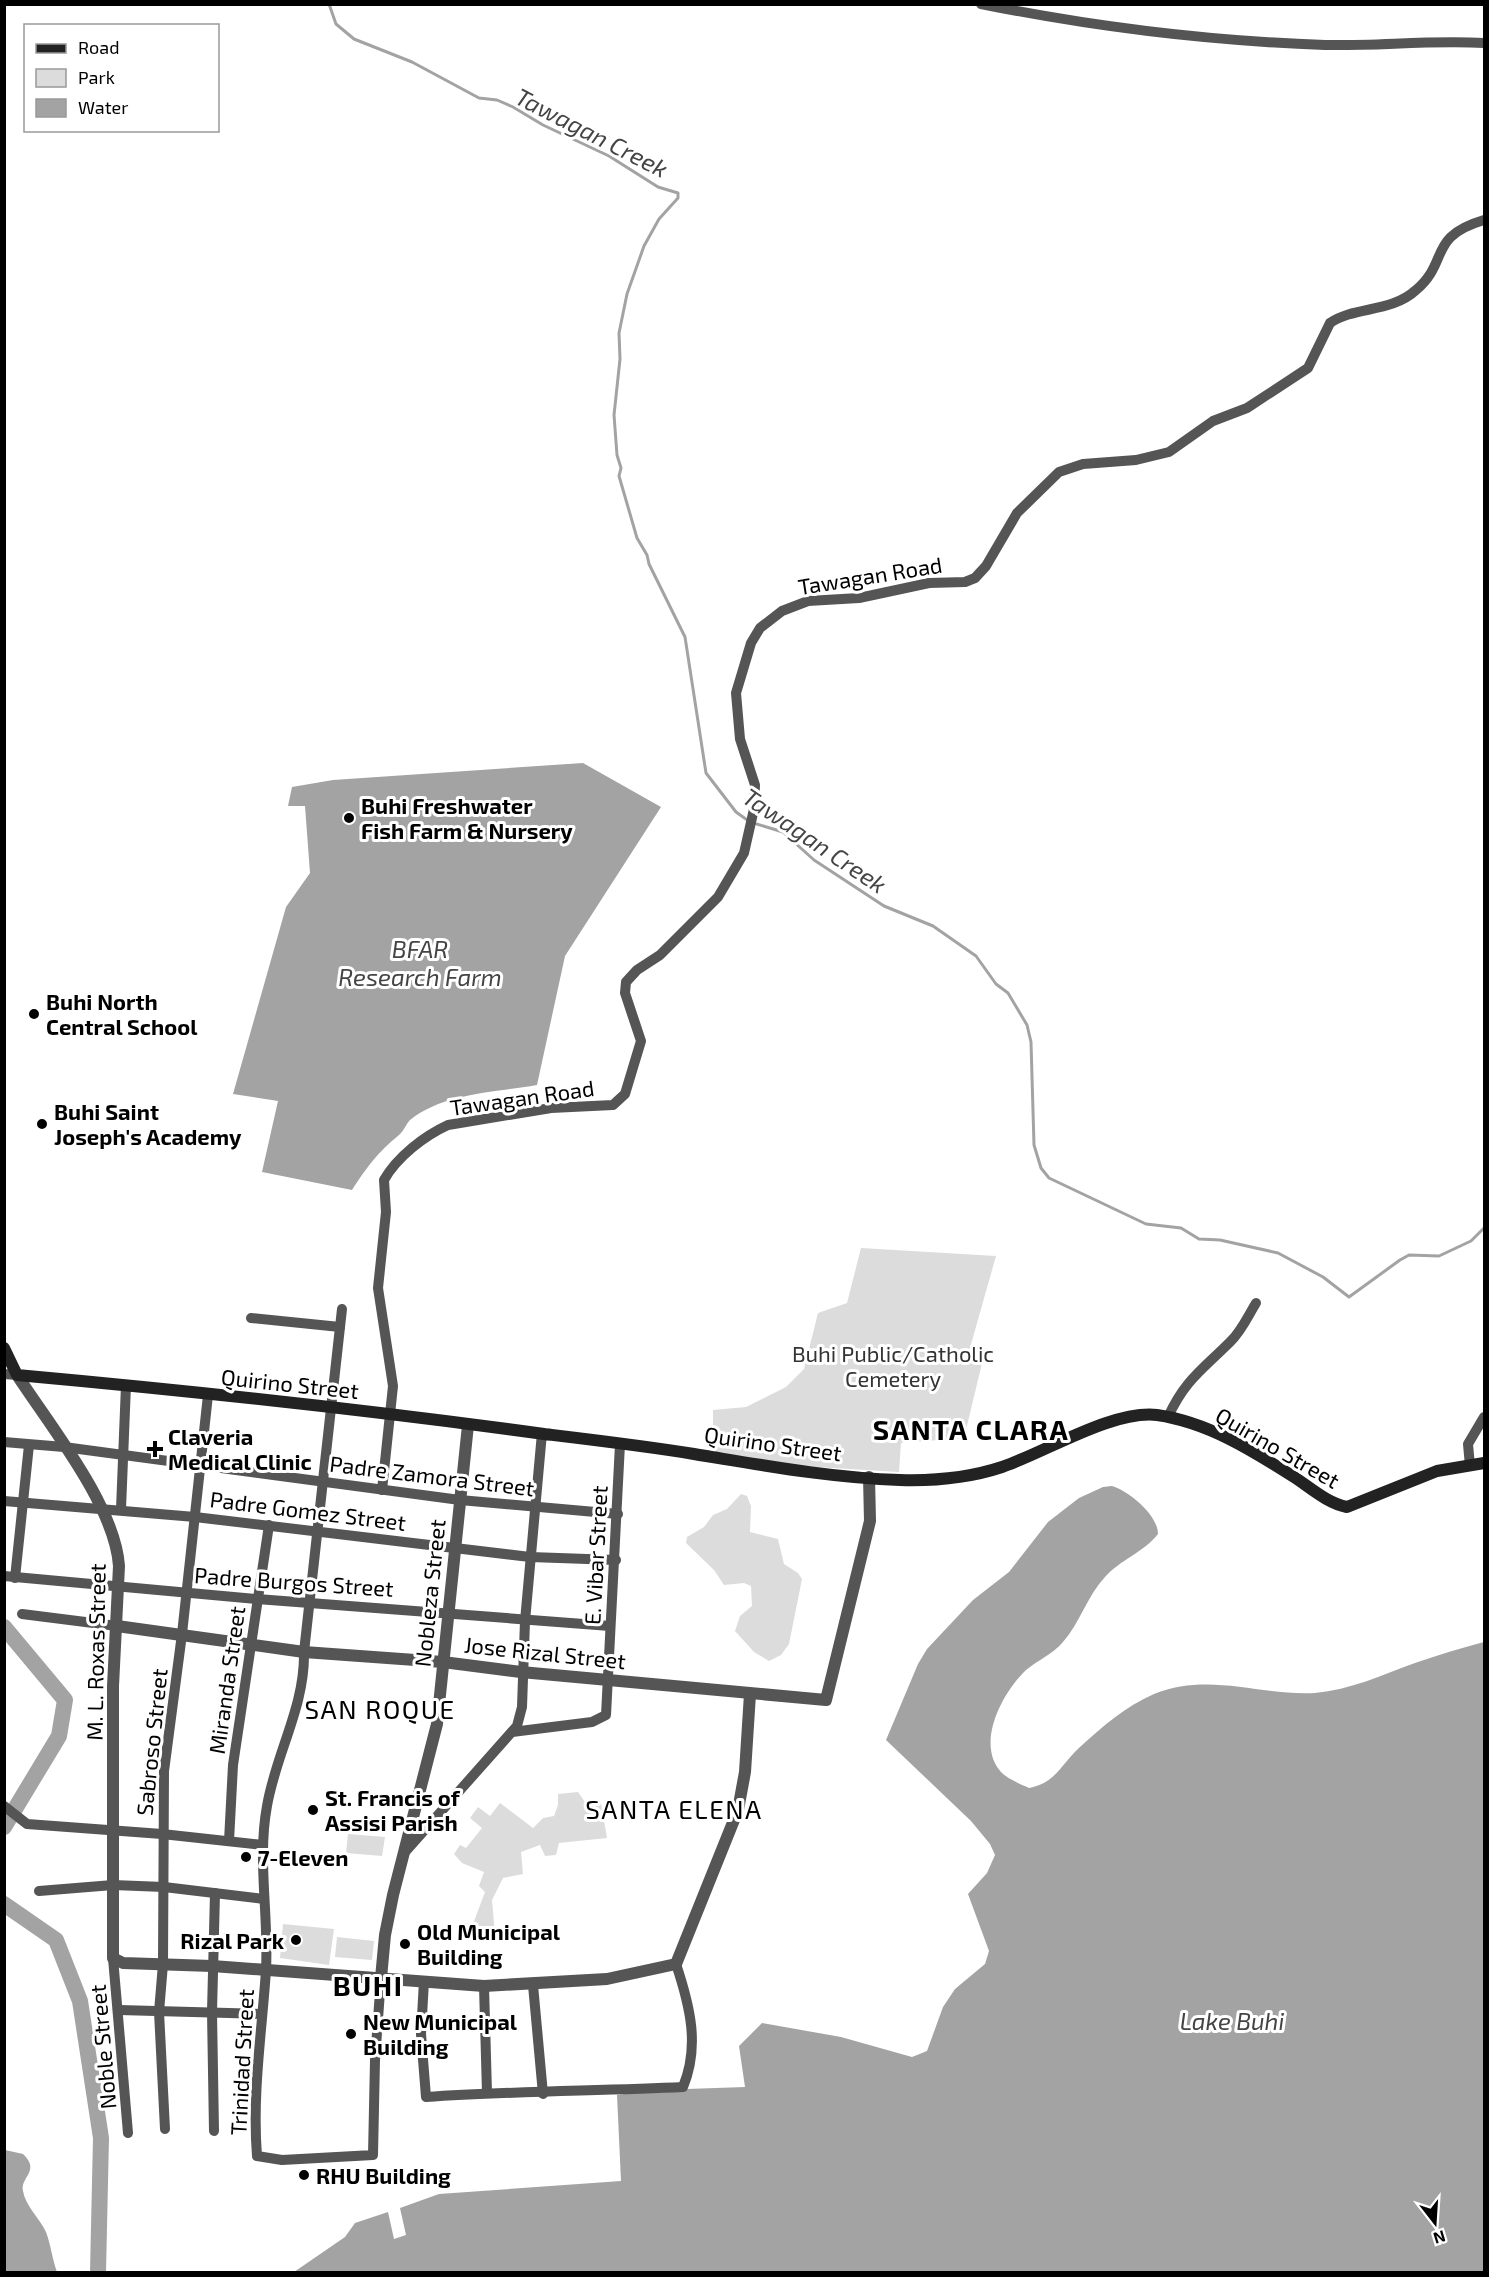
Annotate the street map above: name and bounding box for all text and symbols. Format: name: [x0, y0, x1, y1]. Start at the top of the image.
legend: [24, 24, 219, 132]
text: Road: [78, 36, 119, 58]
text: Park: [78, 66, 115, 88]
water label: Tawagan Creek: [511, 81, 673, 183]
text: Water: [78, 96, 128, 118]
street label: Tawagan Road: [796, 551, 944, 599]
water label: Tawagan Creek: [738, 781, 892, 899]
place label: Buhi Freshwater Fish Farm & Nursery: [361, 792, 573, 844]
marker: Buhi Freshwater Fish Farm & Nursery: [342, 811, 356, 825]
water label: BFAR Research Farm: [338, 934, 502, 991]
place label: Buhi North Central School: [46, 988, 198, 1039]
marker: Buhi North Central School: [27, 1007, 41, 1021]
street label: Tawagan Road: [448, 1074, 596, 1120]
place label: Buhi Saint Joseph's Academy: [54, 1098, 242, 1150]
marker: Buhi Saint Joseph's Academy: [35, 1117, 49, 1131]
park label: Buhi Public/Catholic Cemetery: [792, 1340, 994, 1391]
street label: Quirino Street: [220, 1363, 360, 1404]
street label: Quirino Street: [1211, 1401, 1344, 1494]
district label: SANTA CLARA: [873, 1412, 1069, 1446]
street label: Quirino Street: [703, 1421, 843, 1466]
place label: Claveria Medical Clinic: [168, 1423, 312, 1474]
marker: Claveria Medical Clinic: [146, 1440, 164, 1458]
street label: Padre Zamora Street: [328, 1450, 536, 1500]
street label: Padre Gomez Street: [208, 1485, 408, 1535]
street label: E. Vibar Street: [578, 1485, 612, 1625]
street label: Nobleza Street: [408, 1518, 450, 1668]
street label: Padre Burgos Street: [194, 1561, 394, 1601]
street label: M. L. Roxas Street: [80, 1563, 110, 1741]
street label: Miranda Street: [203, 1604, 249, 1756]
street label: Jose Rizal Street: [463, 1631, 627, 1673]
street label: Sabroso Street: [130, 1667, 172, 1817]
district label: SAN ROQUE: [304, 1693, 456, 1724]
place label: St. Francis of Assisi Parish: [325, 1784, 461, 1835]
district label: SANTA ELENA: [585, 1793, 763, 1824]
marker: St. Francis of Assisi Parish: [306, 1803, 320, 1817]
place label: 7-Eleven: [258, 1844, 348, 1870]
marker: 7-Eleven: [239, 1850, 253, 1864]
place label: Old Municipal Building: [417, 1918, 561, 1969]
place label: Rizal Park: [180, 1927, 285, 1953]
marker: Rizal Park: [289, 1933, 303, 1947]
marker: Old Municipal Building: [398, 1937, 412, 1951]
district label: BUHI: [333, 1968, 403, 2002]
street label: Noble Street: [84, 1984, 120, 2110]
street label: Trinidad Street: [224, 1988, 258, 2136]
water label: Lake Buhi: [1180, 2006, 1284, 2035]
place label: New Municipal Building: [363, 2008, 518, 2059]
marker: New Municipal Building: [344, 2027, 358, 2041]
place label: RHU Building: [316, 2162, 451, 2188]
marker: RHU Building: [297, 2168, 311, 2182]
north arrow: [1405, 2193, 1465, 2253]
text: N: [1431, 2227, 1448, 2249]

